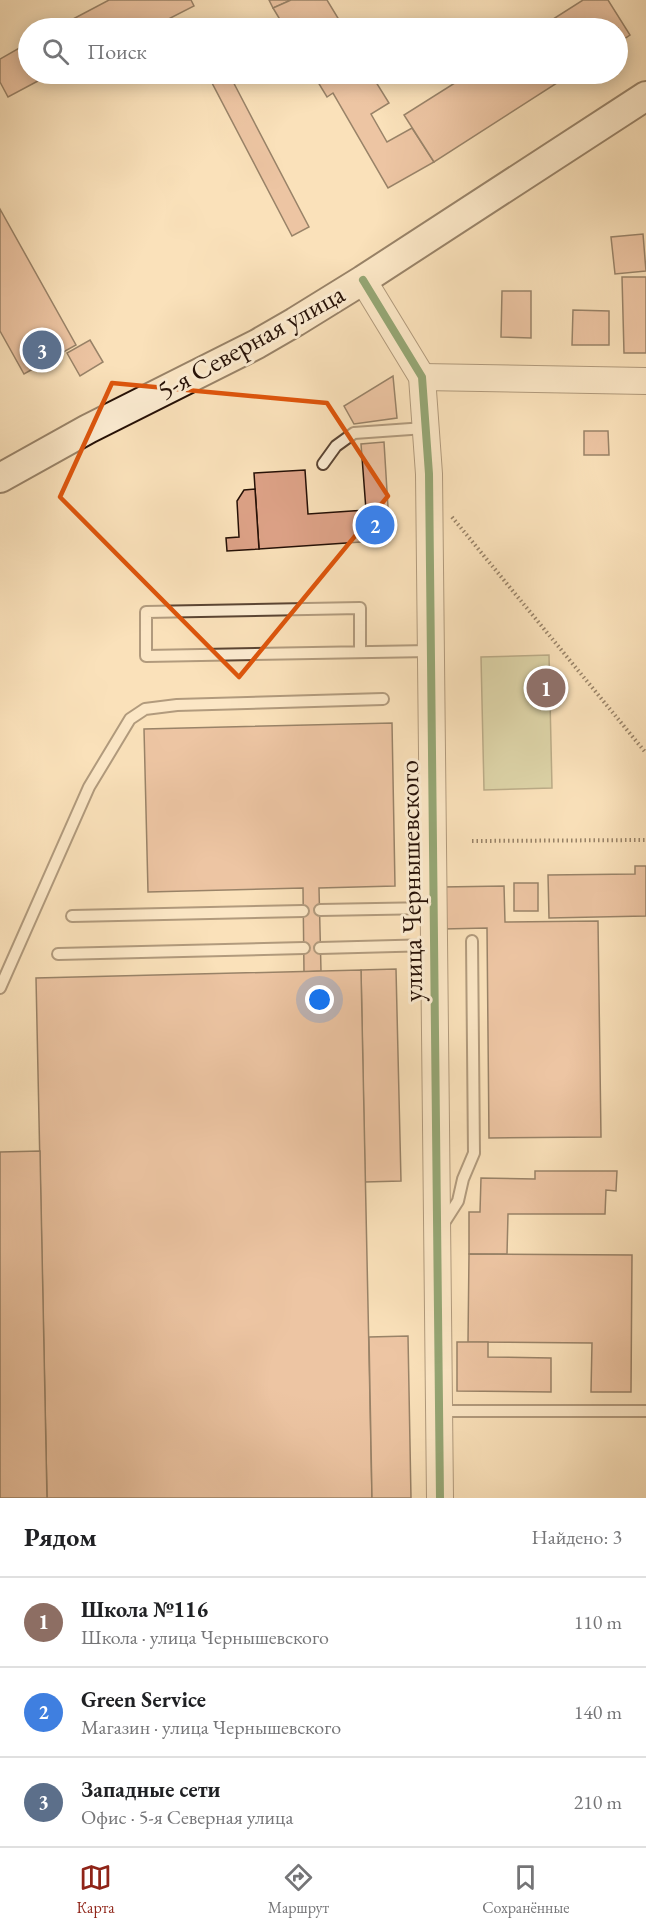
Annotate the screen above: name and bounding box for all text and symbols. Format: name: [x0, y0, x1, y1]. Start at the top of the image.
search box: [18, 18, 628, 84]
icon: search: [39, 35, 72, 68]
text: Поиск: [87, 37, 147, 66]
street label: 5-я Северная улица: [151, 276, 351, 408]
pin: 3: [22, 328, 62, 372]
pin: 2: [356, 502, 394, 548]
pin: 1: [526, 666, 566, 710]
street label: улица Чернышевского: [391, 760, 430, 1002]
your location: [305, 985, 334, 1014]
text: Рядом: [24, 1520, 97, 1554]
text: Найдено: 3: [531, 1524, 622, 1550]
text: Школа №116: [81, 1595, 208, 1624]
text: 1: [38, 1609, 49, 1635]
text: 110 m: [574, 1609, 622, 1635]
text: Школа · улица Чернышевского: [81, 1624, 329, 1650]
text: Green Service: [81, 1685, 206, 1714]
text: 2: [38, 1699, 49, 1725]
text: 140 m: [574, 1699, 622, 1725]
text: Магазин · улица Чернышевского: [81, 1714, 341, 1740]
text: Западные сети: [81, 1775, 220, 1804]
text: 3: [38, 1789, 49, 1815]
text: 210 m: [574, 1789, 622, 1815]
text: Офис · 5-я Северная улица: [81, 1804, 293, 1830]
tab: Карта: [77, 1861, 115, 1918]
tab: Маршрут: [268, 1861, 329, 1918]
tab: Сохранённые: [482, 1861, 569, 1918]

